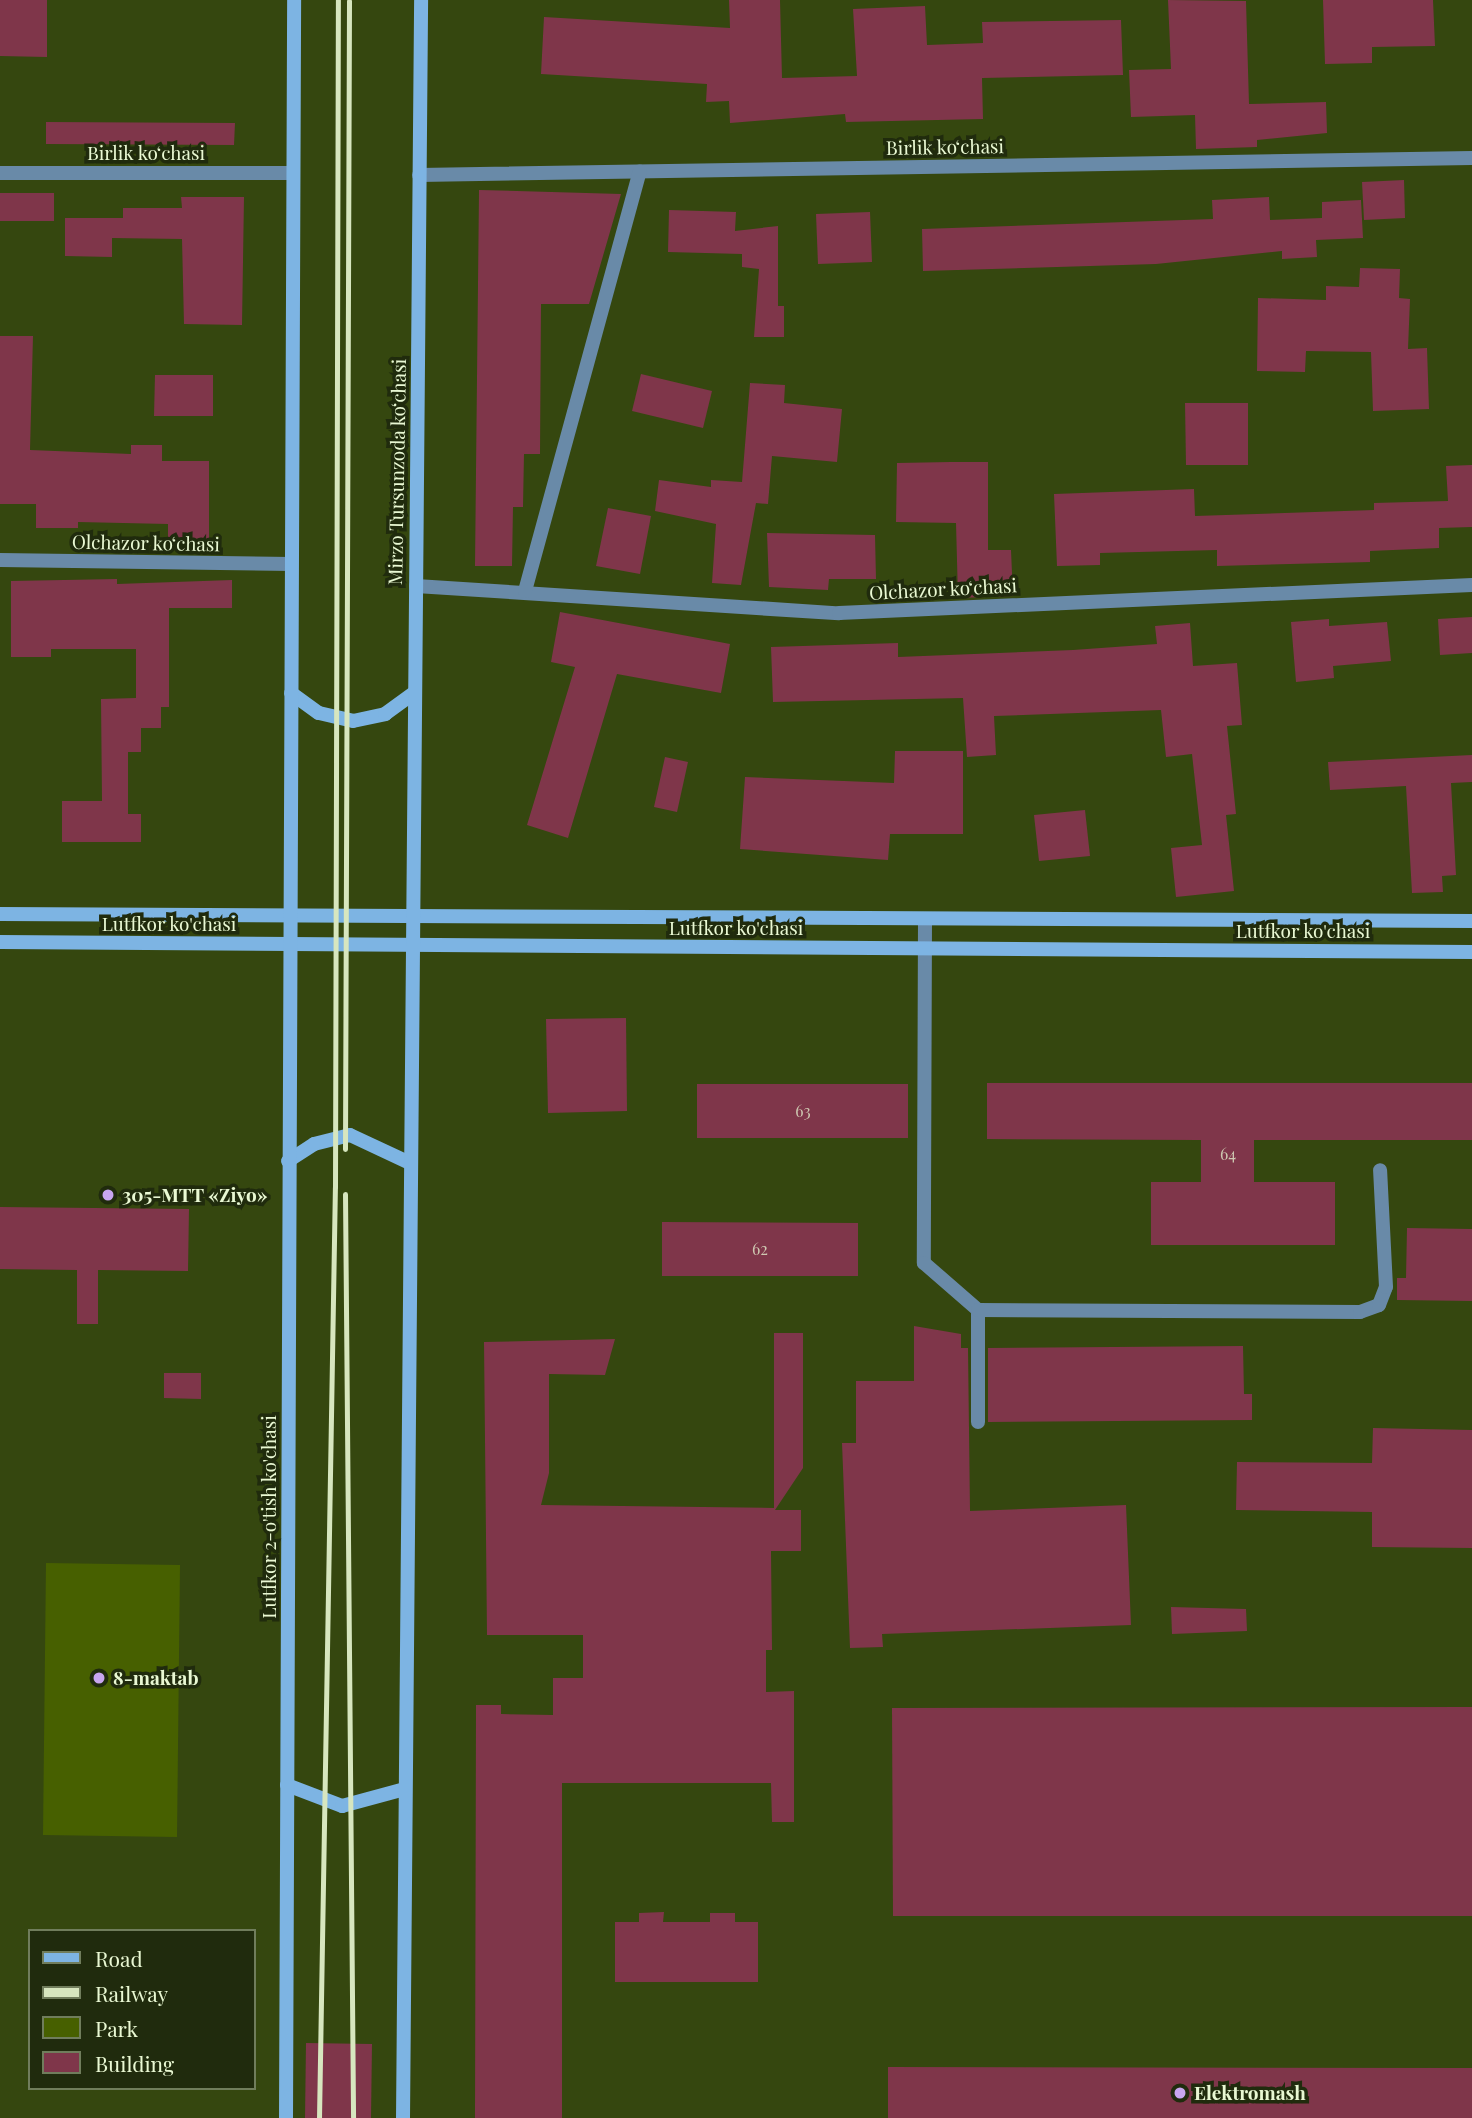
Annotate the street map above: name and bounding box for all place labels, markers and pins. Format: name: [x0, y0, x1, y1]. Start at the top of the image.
place label: 305-MTT «Ziyo»: [122, 1184, 268, 1206]
marker: 305-MTT «Ziyo»: [100, 1187, 116, 1203]
place label: 8-maktab: [113, 1667, 199, 1689]
marker: 8-maktab: [91, 1670, 107, 1686]
place label: Elektromash: [1194, 2082, 1306, 2104]
marker: Elektromash: [1172, 2085, 1188, 2101]

